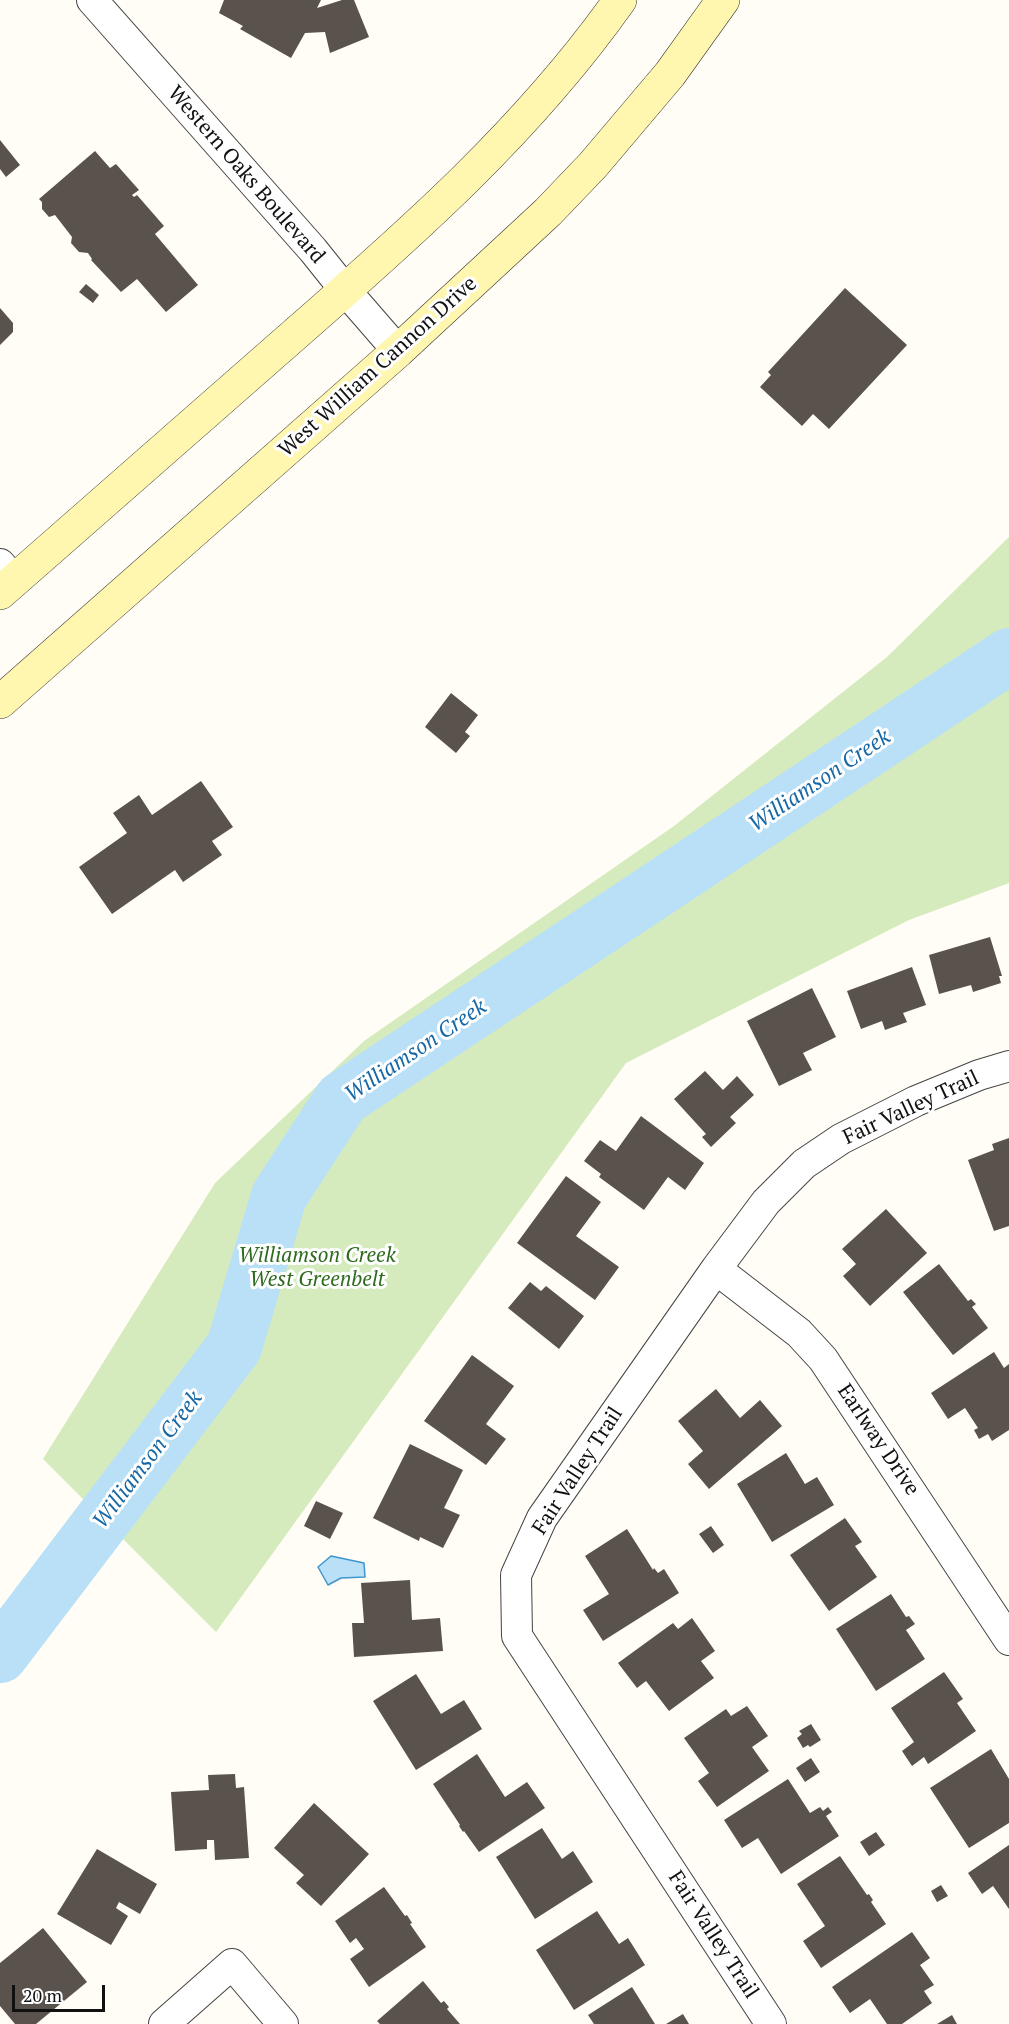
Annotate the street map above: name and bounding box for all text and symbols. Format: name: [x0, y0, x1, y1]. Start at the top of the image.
street label: Western Oaks Boulevard: [162, 81, 330, 269]
street label: West William Cannon Drive: [274, 271, 482, 463]
water label: Williamson Creek: [744, 724, 896, 838]
water label: Williamson Creek: [340, 994, 492, 1108]
street label: Fair Valley Trail: [839, 1066, 983, 1150]
park label: Williamson Creek West Greenbelt: [238, 1243, 396, 1293]
street label: Earlway Drive: [832, 1380, 924, 1500]
water label: Williamson Creek: [88, 1386, 208, 1534]
street label: Fair Valley Trail: [527, 1402, 629, 1540]
street label: Fair Valley Trail: [662, 1866, 764, 2004]
scale bar: [15, 1973, 108, 2011]
text: 20 m: [23, 1983, 62, 2007]

